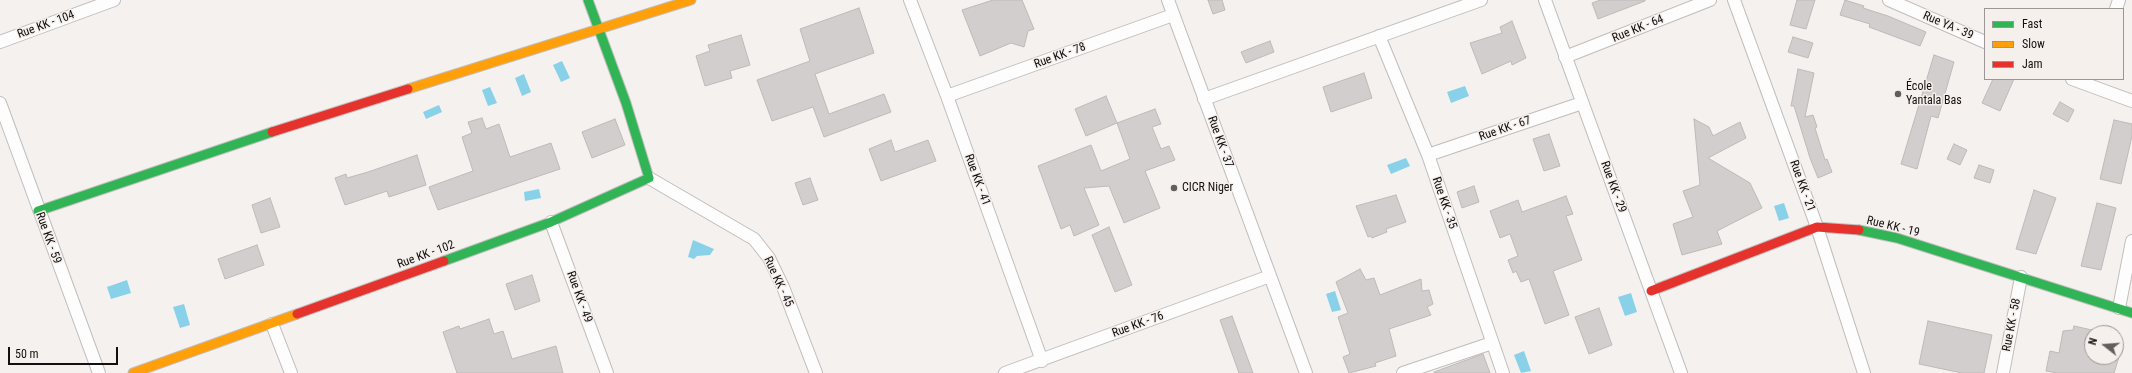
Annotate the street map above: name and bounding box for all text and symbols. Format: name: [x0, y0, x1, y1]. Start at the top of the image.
street label: Rue KK - 104: [15, 8, 77, 42]
legend: [1984, 8, 2124, 80]
street label: Rue YA - 39: [1921, 9, 1975, 43]
street label: Rue KK - 64: [1610, 12, 1666, 46]
text: Fast: [2022, 17, 2042, 31]
text: Slow: [2022, 37, 2045, 51]
street label: Rue KK - 78: [1032, 40, 1088, 72]
text: Jam: [2022, 57, 2043, 71]
place label: École Yantala Bas: [1906, 80, 1962, 108]
marker: École Yantala Bas: [1893, 89, 1903, 99]
street label: Rue KK - 67: [1477, 113, 1533, 145]
street label: Rue KK - 37: [1204, 114, 1236, 170]
street label: Rue KK - 41: [961, 152, 993, 208]
street label: Rue KK - 21: [1786, 158, 1818, 214]
street label: Rue KK - 29: [1597, 159, 1629, 215]
street label: Rue KK - 35: [1428, 175, 1460, 231]
place label: CICR Niger: [1182, 181, 1233, 195]
marker: CICR Niger: [1169, 183, 1179, 193]
street label: Rue KK - 59: [32, 210, 64, 266]
street label: Rue KK - 19: [1865, 213, 1921, 241]
street label: Rue KK - 102: [395, 238, 457, 272]
street label: Rue KK - 45: [760, 255, 796, 309]
street label: Rue KK - 49: [563, 269, 595, 325]
street label: Rue KK - 58: [2000, 297, 2024, 353]
street label: Rue KK - 76: [1110, 309, 1166, 341]
north arrow: [2084, 325, 2124, 365]
text: N: [2086, 337, 2100, 347]
scale bar: [10, 339, 120, 365]
text: 50 m: [15, 347, 39, 361]

